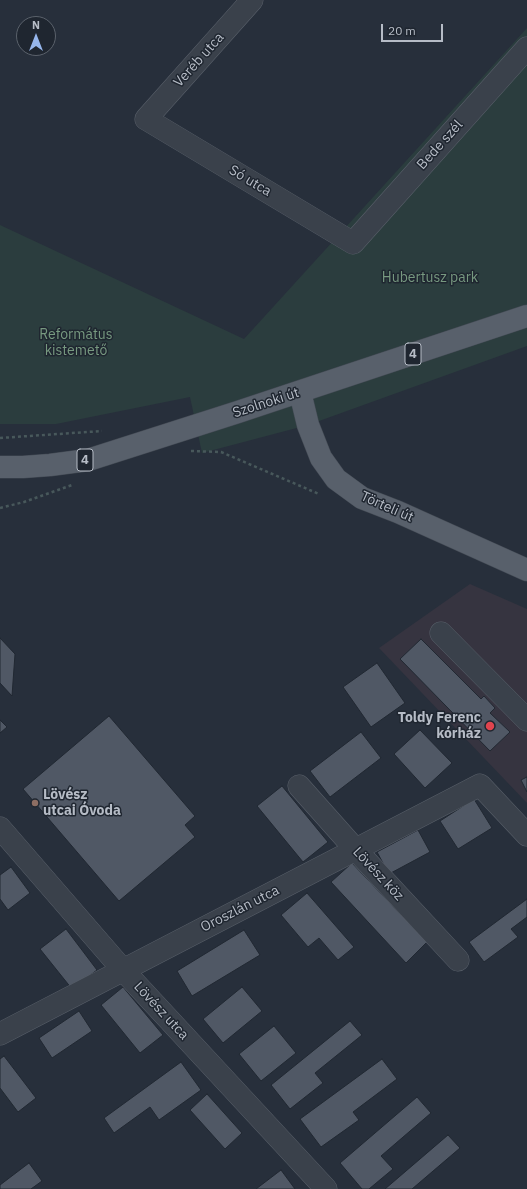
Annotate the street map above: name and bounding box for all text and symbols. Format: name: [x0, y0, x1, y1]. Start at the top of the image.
north arrow: [16, 16, 56, 56]
scale bar: [383, 16, 445, 42]
text: N: [32, 18, 40, 32]
text: 20 m: [388, 23, 416, 38]
street label: Veréb utca: [170, 29, 228, 91]
street label: Bede szél: [414, 117, 466, 173]
street label: Só utca: [226, 162, 274, 200]
park label: Hubertusz park: [382, 270, 478, 286]
park label: Református kistemető: [39, 327, 113, 360]
road number: 4: [405, 343, 421, 365]
street label: Szolnoki út: [231, 384, 301, 422]
road number: 4: [77, 449, 93, 471]
street label: Törteli út: [358, 488, 416, 526]
place label: Toldy Ferenc kórház: [398, 710, 481, 742]
marker: Toldy Ferenc kórház: [484, 720, 496, 732]
place label: Lövész utcai Óvoda: [43, 787, 121, 820]
marker: Lövész utcai Óvoda: [30, 798, 40, 808]
street label: Lövész köz: [349, 844, 407, 904]
street label: Oroszlán utca: [198, 882, 282, 936]
street label: Lövész utca: [130, 979, 192, 1043]

